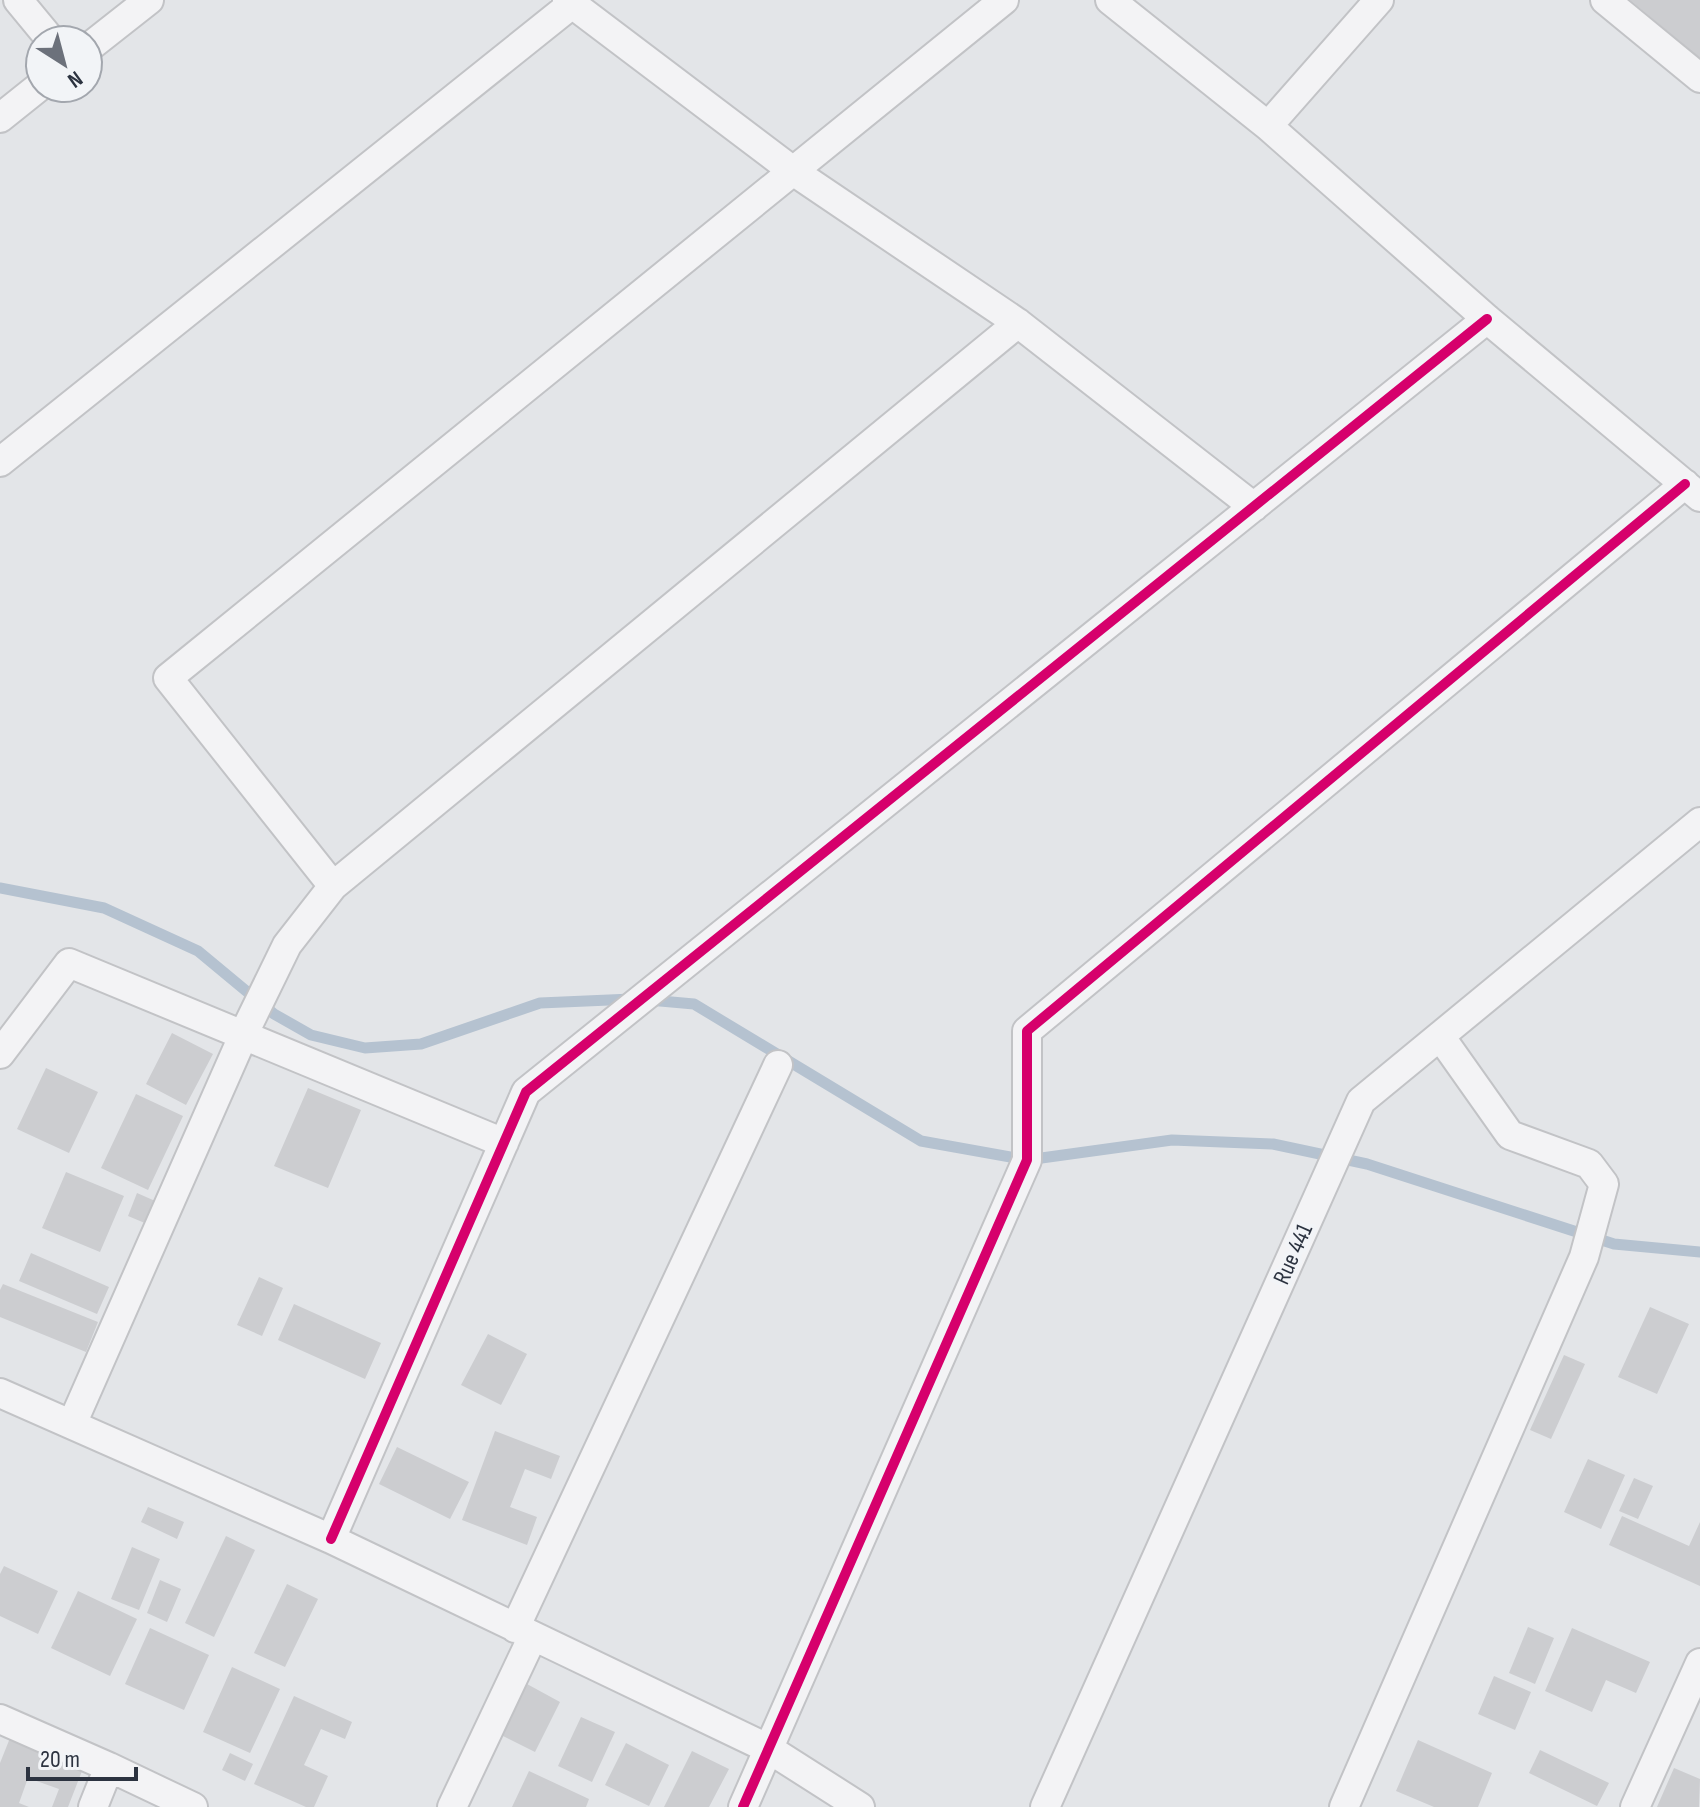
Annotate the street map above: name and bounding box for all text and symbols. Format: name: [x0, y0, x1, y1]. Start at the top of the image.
north arrow: [24, 24, 104, 104]
text: N: [62, 65, 88, 93]
street label: Rue 441: [1267, 1219, 1319, 1289]
scale bar: [28, 1731, 136, 1781]
text: 20 m: [40, 1745, 80, 1774]

